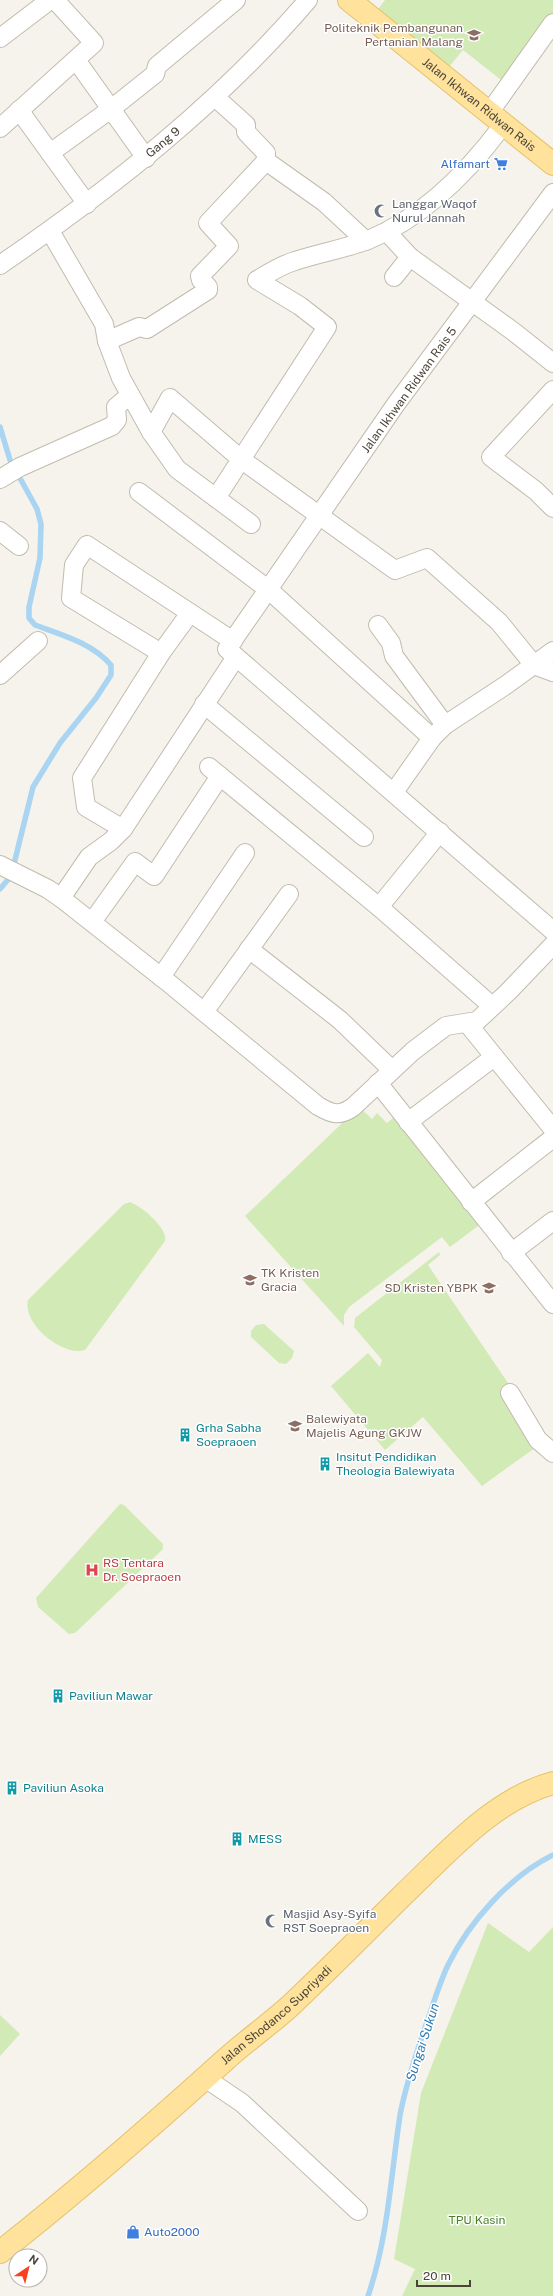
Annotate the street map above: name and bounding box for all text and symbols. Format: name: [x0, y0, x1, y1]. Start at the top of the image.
place label: Politeknik Pembangunan Pertanian Malang: [324, 21, 463, 49]
school or university icon: Politeknik Pembangunan Pertanian Malang: [466, 27, 482, 43]
street label: Jalan Ikhwan Ridwan Rais: [420, 55, 539, 154]
street label: Gang 9: [143, 124, 183, 161]
supermarket icon: Alfamart: [493, 156, 509, 172]
place label: Alfamart: [441, 157, 490, 171]
place label: Langgar Waqof Nurul Jannah: [392, 197, 477, 225]
mosque icon: Langgar Waqof Nurul Jannah: [373, 203, 389, 219]
street label: Jalan Ikhwan Ridwan Rais 5: [359, 324, 460, 456]
place label: TK Kristen Gracia: [261, 1266, 319, 1294]
school or university icon: TK Kristen Gracia: [242, 1272, 258, 1288]
school or university icon: SD Kristen YBPK: [481, 1280, 497, 1296]
place label: SD Kristen YBPK: [385, 1281, 478, 1295]
place label: Balewiyata Majelis Agung GKJW: [306, 1412, 422, 1440]
school or university icon: Balewiyata Majelis Agung GKJW: [287, 1418, 303, 1434]
place label: Grha Sabha Soepraoen: [196, 1421, 261, 1449]
building icon: Grha Sabha Soepraoen: [177, 1427, 193, 1443]
place label: Insitut Pendidikan Theologia Balewiyata: [336, 1450, 455, 1478]
building icon: Insitut Pendidikan Theologia Balewiyata: [317, 1456, 333, 1472]
place label: RS Tentara Dr. Soepraoen: [103, 1556, 181, 1584]
hospital icon: RS Tentara Dr. Soepraoen: [84, 1562, 100, 1578]
building icon: Paviliun Mawar: [50, 1688, 66, 1704]
place label: Paviliun Mawar: [69, 1689, 153, 1703]
building icon: Paviliun Asoka: [4, 1780, 20, 1796]
place label: Paviliun Asoka: [23, 1781, 104, 1795]
building icon: MESS: [229, 1831, 245, 1847]
place label: MESS: [248, 1832, 282, 1846]
place label: Masjid Asy-Syifa RST Soepraoen: [283, 1907, 376, 1935]
mosque icon: Masjid Asy-Syifa RST Soepraoen: [264, 1913, 280, 1929]
street label: Jalan Shodanco Supriyadi: [218, 1963, 335, 2067]
water label: Sungai Sukun: [403, 2001, 442, 2083]
park label: TPU Kasin: [449, 2213, 505, 2227]
shop icon: Auto2000: [125, 2224, 141, 2240]
place label: Auto2000: [144, 2225, 200, 2239]
north arrow: [8, 2248, 48, 2288]
text: N: [27, 2252, 41, 2267]
scale bar: [417, 2262, 470, 2288]
text: 20 m: [423, 2269, 451, 2283]

